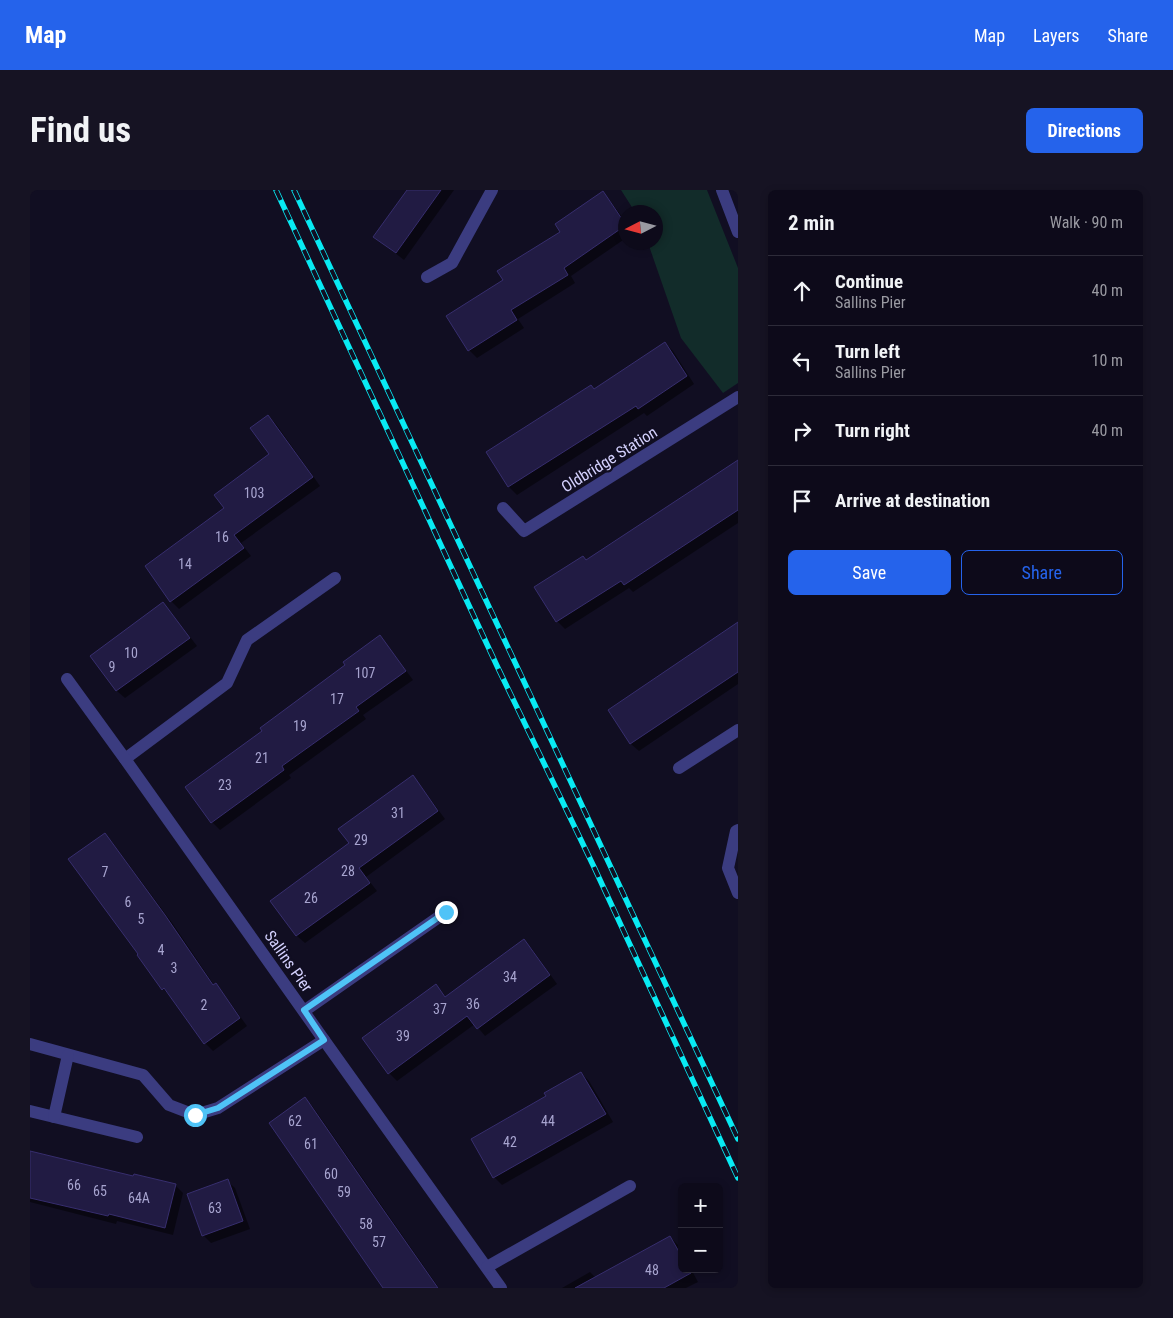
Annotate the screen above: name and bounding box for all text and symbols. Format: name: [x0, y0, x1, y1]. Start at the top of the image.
text: Map: [25, 21, 66, 49]
text: Map: [974, 25, 1005, 46]
text: Layers: [1033, 25, 1080, 46]
text: Share: [1108, 25, 1148, 46]
button: Directions: [1026, 108, 1143, 153]
text: Find us: [30, 110, 131, 151]
north arrow: [618, 205, 663, 250]
text: 2 min: [788, 211, 835, 235]
text: Walk · 90 m: [1050, 213, 1123, 232]
text: Continue: [835, 270, 903, 293]
icon: ahead: [788, 277, 816, 305]
text: 40 m: [1091, 281, 1123, 300]
text: Sallins Pier: [835, 293, 906, 312]
text: Turn left: [835, 340, 900, 363]
icon: left: [788, 347, 816, 375]
text: 10 m: [1091, 351, 1123, 370]
text: Sallins Pier: [835, 363, 906, 382]
icon: right: [788, 417, 816, 445]
text: Turn right: [835, 419, 910, 442]
text: 40 m: [1091, 421, 1123, 440]
street label: Oldbridge Station: [558, 422, 661, 497]
house number: 103: [244, 485, 264, 501]
icon: arrive: [788, 487, 816, 515]
text: Arrive at destination: [835, 489, 990, 512]
house number: 16: [215, 529, 229, 545]
button: Save: [788, 550, 951, 595]
button: Share: [961, 550, 1123, 595]
house number: 14: [178, 556, 192, 572]
house number: 10: [124, 645, 138, 661]
house number: 9: [109, 659, 115, 675]
house number: 107: [355, 665, 375, 681]
house number: 17: [330, 691, 344, 707]
house number: 19: [293, 718, 307, 734]
house number: 21: [255, 750, 269, 766]
house number: 23: [218, 777, 232, 793]
house number: 31: [391, 805, 405, 821]
house number: 29: [354, 832, 368, 848]
house number: 28: [341, 863, 355, 879]
house number: 7: [102, 864, 109, 880]
house number: 26: [304, 890, 318, 906]
house number: 6: [125, 894, 132, 910]
route end: [435, 901, 458, 924]
house number: 5: [138, 911, 145, 927]
street label: Sallins Pier: [261, 927, 317, 996]
house number: 4: [158, 942, 165, 958]
house number: 3: [171, 960, 177, 976]
house number: 34: [503, 969, 517, 985]
house number: 36: [466, 996, 480, 1012]
house number: 2: [201, 997, 208, 1013]
house number: 37: [433, 1001, 447, 1017]
house number: 39: [396, 1028, 410, 1044]
route start: [184, 1104, 207, 1127]
house number: 62: [288, 1113, 302, 1129]
house number: 44: [541, 1113, 555, 1129]
house number: 42: [503, 1134, 517, 1150]
house number: 61: [304, 1136, 318, 1152]
house number: 60: [324, 1166, 338, 1182]
house number: 66: [67, 1177, 81, 1193]
house number: 65: [93, 1183, 107, 1199]
map controls: [678, 1183, 723, 1273]
button: +: [678, 1183, 723, 1228]
house number: 59: [337, 1184, 351, 1200]
house number: 64A: [128, 1190, 150, 1206]
house number: 63: [208, 1200, 222, 1216]
house number: 58: [359, 1216, 373, 1232]
button: −: [678, 1228, 723, 1273]
house number: 57: [372, 1234, 386, 1250]
house number: 48: [645, 1262, 659, 1278]

